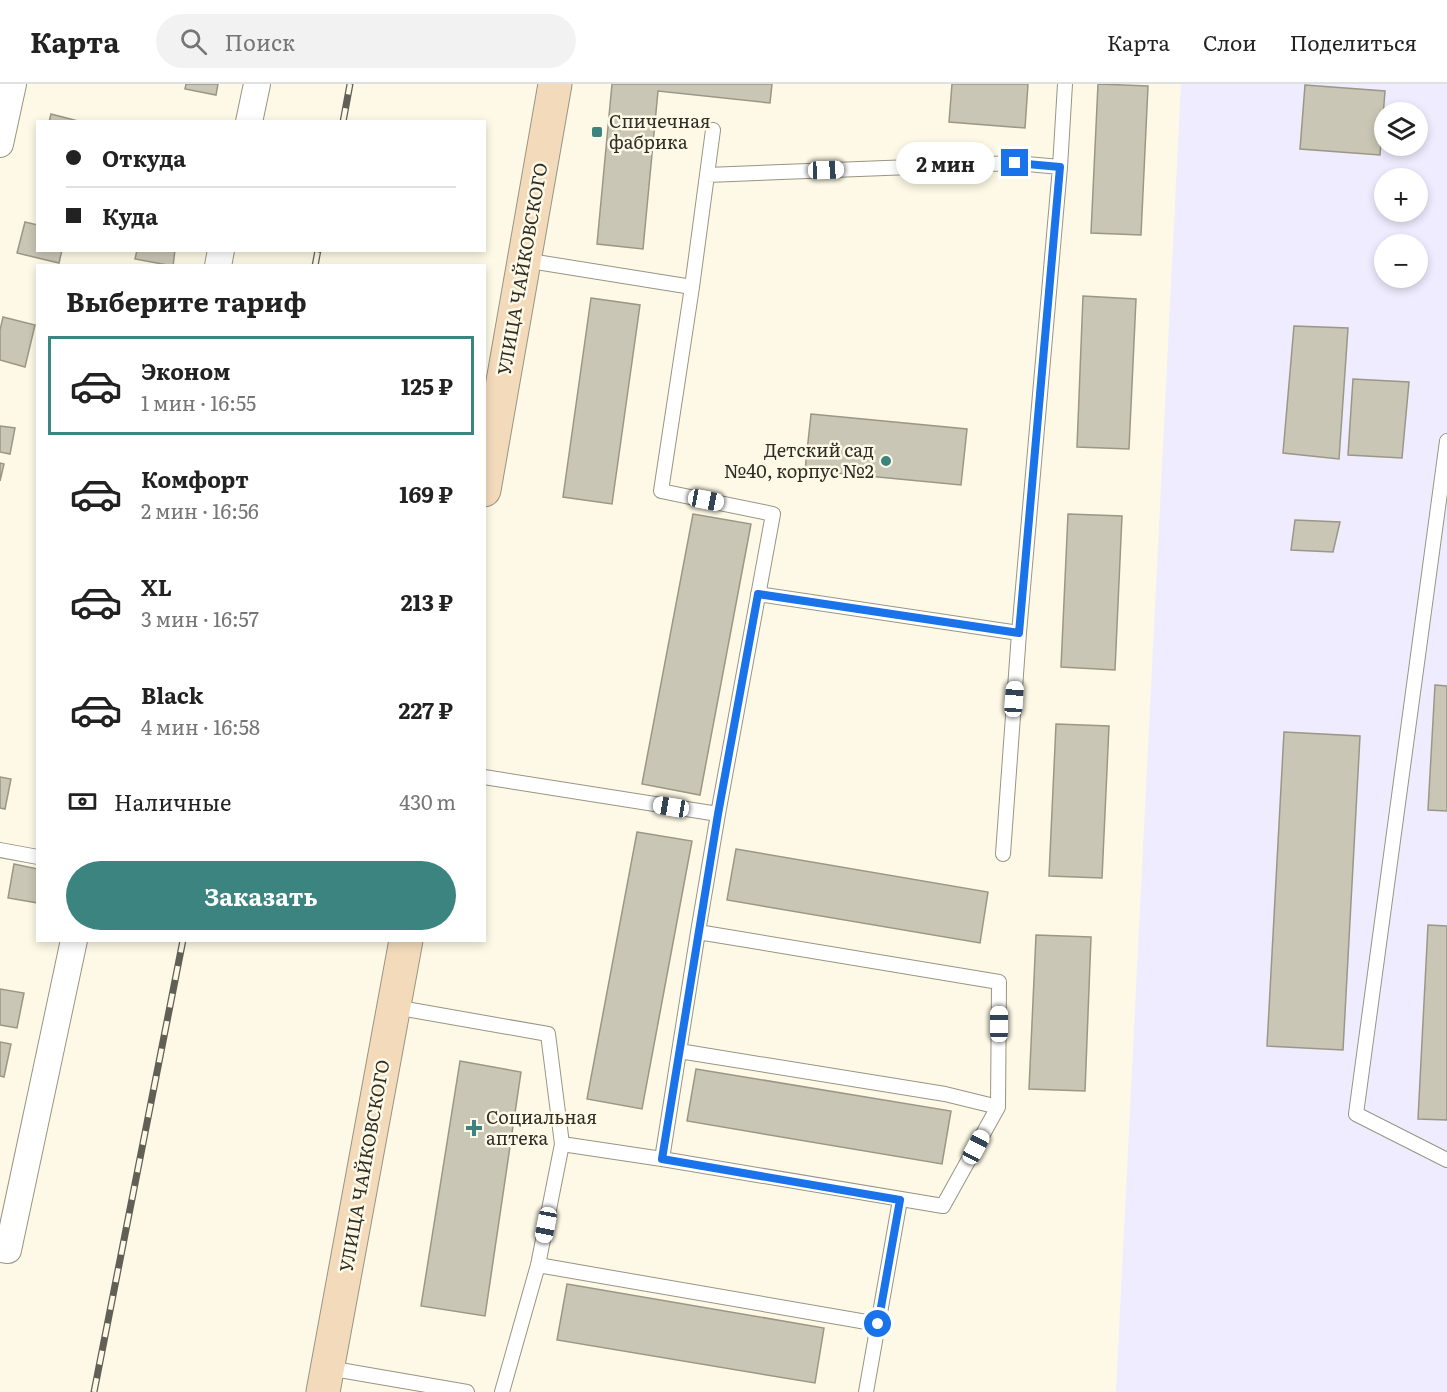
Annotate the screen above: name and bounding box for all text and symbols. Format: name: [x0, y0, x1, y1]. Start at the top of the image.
search box: [156, 14, 576, 68]
text: Карта: [30, 20, 120, 62]
icon: search: [177, 25, 210, 58]
text: Поиск: [225, 25, 295, 58]
text: Карта: [1107, 26, 1170, 57]
text: Слои: [1203, 26, 1257, 57]
text: Поделиться: [1290, 26, 1417, 57]
map controls: [1374, 102, 1428, 288]
button: layers: [1374, 102, 1428, 156]
place label: Спичечная фабрика: [609, 107, 711, 155]
marker: Спичечная фабрика: [590, 125, 604, 139]
text: Откуда: [102, 141, 186, 174]
callout: 2 мин: [895, 142, 994, 184]
text: 2 мин: [916, 148, 975, 178]
route end: [1001, 149, 1028, 176]
street label: УЛИЦА ЧАЙКОВСКОГО: [490, 160, 554, 377]
car: [808, 160, 844, 180]
button: +: [1374, 168, 1428, 222]
text: Куда: [102, 199, 158, 232]
button: −: [1374, 234, 1428, 288]
text: Выберите тариф: [66, 280, 307, 320]
text: Эконом: [141, 354, 230, 387]
icon: car: [69, 359, 123, 413]
text: 125 ₽: [401, 369, 453, 402]
text: 1 мин · 16:55: [141, 387, 256, 417]
place label: Детский сад №40, корпус №2: [724, 436, 874, 484]
marker: Детский сад №40, корпус №2: [879, 454, 893, 468]
text: Комфорт: [141, 462, 249, 495]
icon: car: [69, 467, 123, 521]
text: 169 ₽: [399, 477, 453, 510]
car: [687, 488, 725, 512]
text: 2 мин · 16:56: [141, 495, 259, 525]
text: XL: [141, 570, 172, 603]
icon: car: [69, 575, 123, 629]
text: 213 ₽: [401, 585, 453, 618]
text: 3 мин · 16:57: [141, 603, 259, 633]
text: Black: [141, 678, 203, 711]
car: [1004, 680, 1024, 718]
icon: car: [69, 683, 123, 737]
text: 227 ₽: [399, 693, 453, 726]
text: 4 мин · 16:58: [141, 711, 260, 741]
icon: cash: [66, 785, 99, 818]
text: Наличные: [114, 785, 232, 818]
text: 430 m: [399, 786, 456, 816]
car: [652, 795, 690, 819]
button: Заказать: [66, 861, 456, 930]
car: [990, 1006, 1008, 1042]
street label: УЛИЦА ЧАЙКОВСКОГО: [332, 1057, 396, 1274]
place label: Социальная аптека: [486, 1103, 597, 1151]
marker: Социальная аптека: [467, 1121, 481, 1135]
car: [960, 1127, 992, 1167]
car: [534, 1206, 558, 1244]
route start: [864, 1310, 891, 1337]

